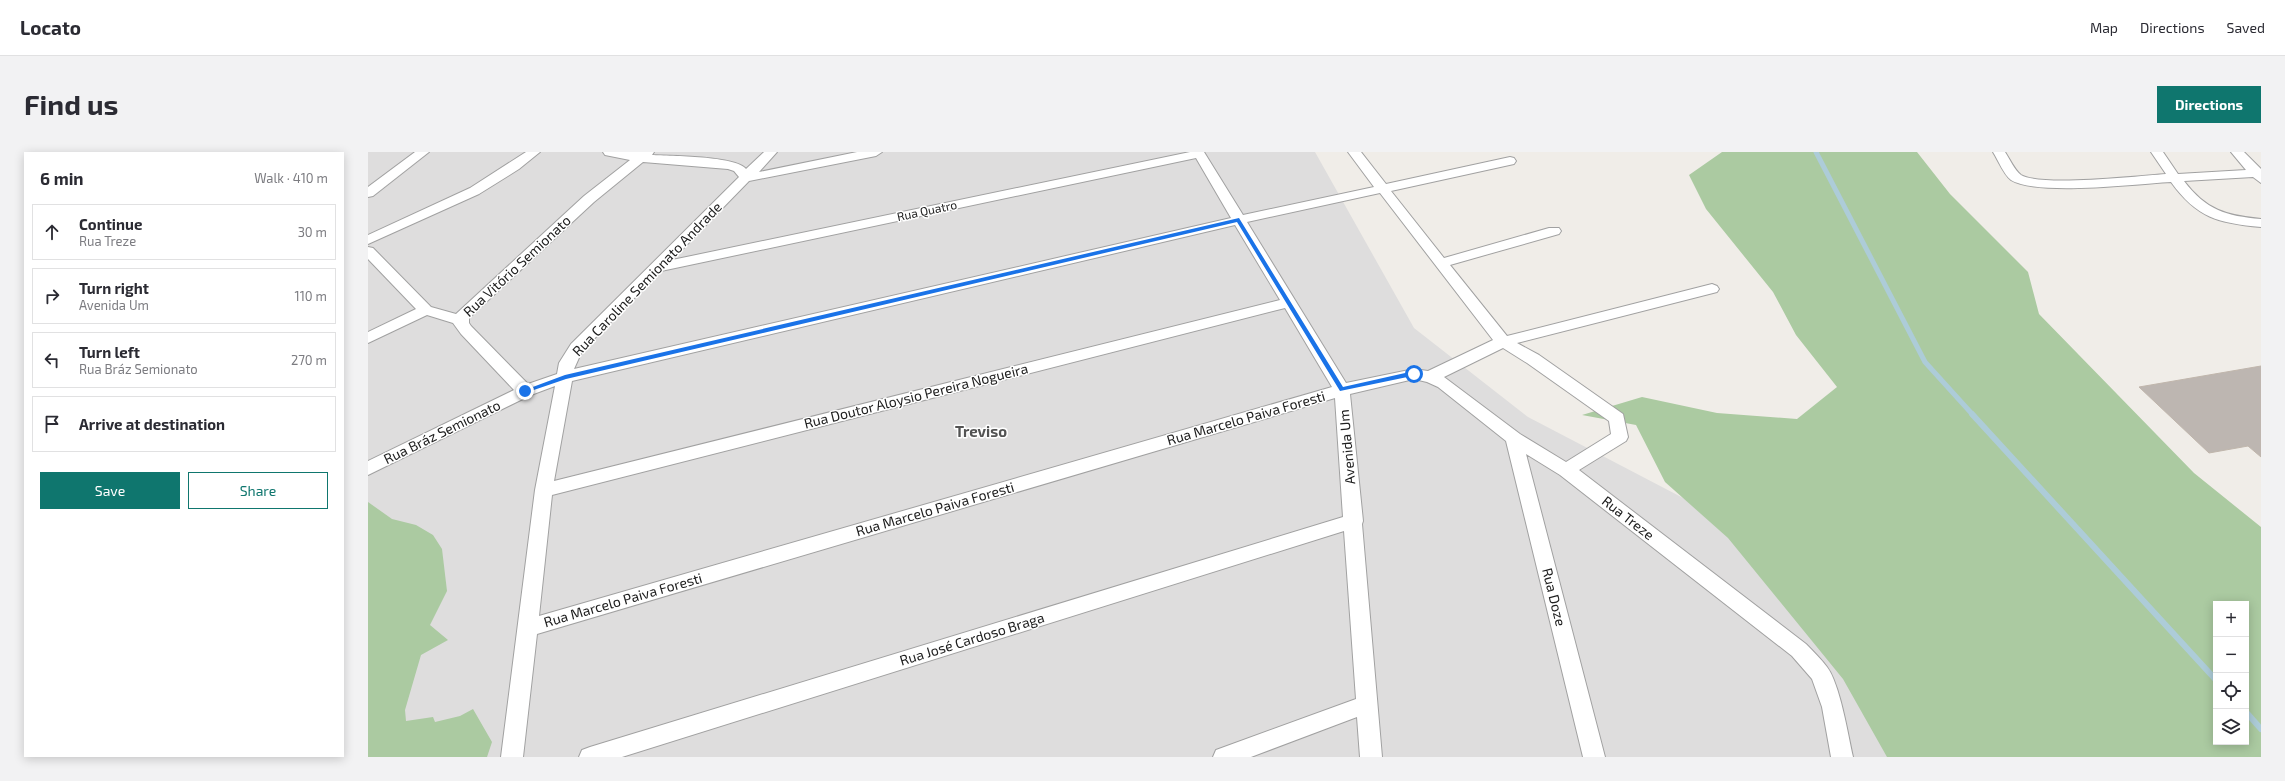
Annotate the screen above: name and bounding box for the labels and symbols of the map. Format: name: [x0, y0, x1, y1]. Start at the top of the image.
street label: Rua Quatro: [895, 197, 958, 224]
street label: Rua Caroline Semionato Andrade: [568, 198, 725, 359]
street label: Rua Vitório Semionato: [459, 211, 574, 320]
street label: Rua Doutor Aloysio Pereira Nogueira: [802, 359, 1030, 432]
route start: [1405, 365, 1423, 383]
route end: [516, 382, 534, 400]
street label: Rua Marcelo Paiva Foresti: [1165, 387, 1327, 448]
street label: Rua Bráz Semionato: [381, 396, 503, 467]
street label: Avenida Um: [1335, 409, 1358, 485]
district label: Treviso: [955, 422, 1007, 440]
street label: Rua Marcelo Paiva Foresti: [854, 478, 1016, 539]
street label: Rua Treze: [1599, 492, 1658, 543]
street label: Rua Doze: [1539, 566, 1570, 628]
street label: Rua Marcelo Paiva Foresti: [542, 569, 704, 630]
street label: Rua José Cardoso Braga: [897, 608, 1046, 669]

